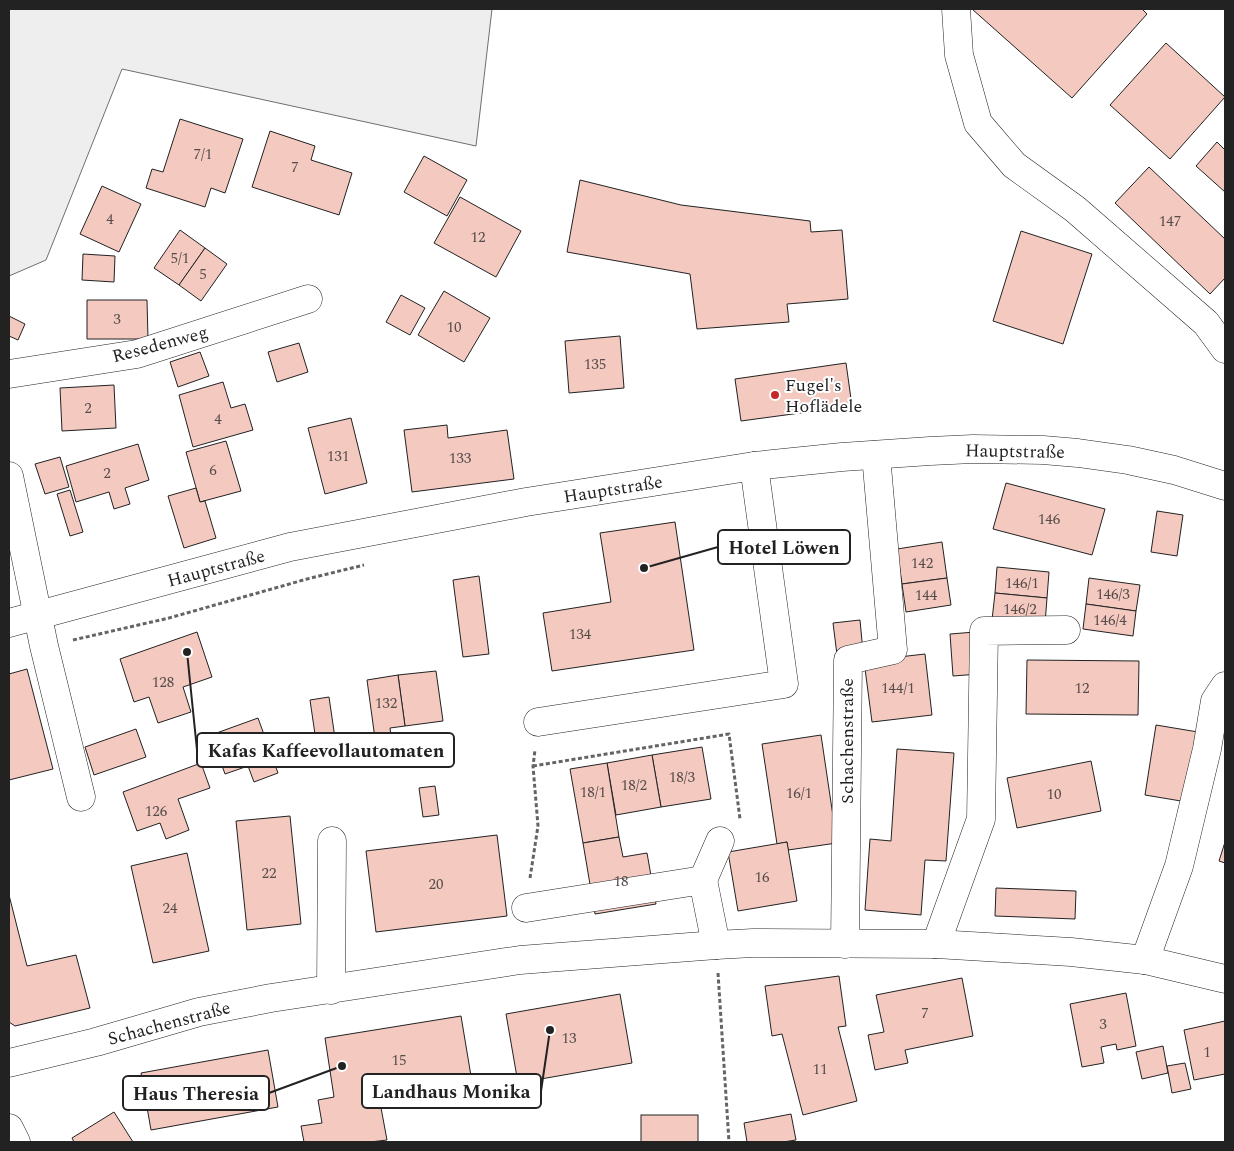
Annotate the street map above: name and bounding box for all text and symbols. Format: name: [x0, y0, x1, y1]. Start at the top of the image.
house number: 7/1: [194, 143, 212, 166]
house number: 7: [291, 156, 299, 179]
house number: 4: [106, 208, 114, 231]
house number: 147: [1159, 210, 1181, 233]
house number: 12: [470, 226, 486, 249]
house number: 5/1: [171, 247, 189, 270]
house number: 5: [199, 263, 207, 286]
house number: 3: [113, 308, 121, 331]
house number: 10: [446, 316, 462, 339]
street label: Resedenweg: [109, 319, 211, 370]
house number: 135: [584, 353, 606, 376]
place label: Fugel's Hoflädele: [785, 372, 862, 420]
marker: Fugel's Hoflädele: [769, 389, 781, 401]
house number: 2: [84, 397, 92, 420]
house number: 4: [214, 408, 222, 431]
street label: Hauptstraße: [965, 437, 1065, 466]
house number: 131: [327, 445, 349, 468]
house number: 133: [449, 447, 472, 470]
house number: 6: [209, 459, 217, 482]
house number: 2: [103, 462, 111, 485]
street label: Hauptstraße: [562, 468, 665, 511]
house number: 146: [1038, 508, 1061, 531]
callout: Hotel Löwen: [718, 530, 850, 564]
text: Hotel Löwen: [728, 534, 840, 563]
street label: Hauptstraße: [164, 543, 268, 594]
house number: 142: [911, 552, 933, 575]
house number: 146/1: [1005, 572, 1039, 595]
house number: 146/3: [1096, 583, 1130, 606]
house number: 144: [915, 584, 938, 607]
house number: 146/2: [1003, 598, 1037, 621]
house number: 146/4: [1093, 609, 1127, 632]
house number: 134: [569, 623, 592, 646]
house number: 128: [152, 671, 174, 694]
house number: 144/1: [881, 677, 915, 700]
house number: 12: [1074, 677, 1090, 700]
street label: Schachenstraße: [834, 678, 861, 804]
house number: 132: [375, 692, 397, 715]
callout: Kafas Kaffeevollautomaten: [197, 733, 454, 767]
text: Kafas Kaffeevollautomaten: [207, 737, 445, 766]
house number: 18/3: [669, 766, 696, 789]
house number: 18/2: [621, 774, 647, 797]
house number: 18/1: [580, 781, 606, 804]
house number: 16/1: [786, 782, 812, 805]
house number: 10: [1046, 783, 1062, 806]
house number: 126: [145, 800, 168, 823]
house number: 22: [261, 862, 277, 885]
house number: 16: [754, 866, 770, 889]
house number: 18: [613, 870, 629, 893]
house number: 20: [428, 873, 444, 896]
house number: 24: [162, 897, 178, 920]
street label: Schachenstraße: [105, 994, 233, 1053]
house number: 7: [921, 1002, 929, 1025]
house number: 3: [1099, 1013, 1107, 1036]
house number: 13: [561, 1027, 577, 1050]
house number: 1: [1203, 1041, 1211, 1064]
house number: 15: [391, 1049, 407, 1072]
house number: 11: [812, 1058, 828, 1081]
callout: Landhaus Monika: [362, 1074, 541, 1108]
callout: Haus Theresia: [123, 1076, 269, 1110]
text: Landhaus Monika: [371, 1078, 531, 1107]
text: Haus Theresia: [133, 1080, 259, 1109]

